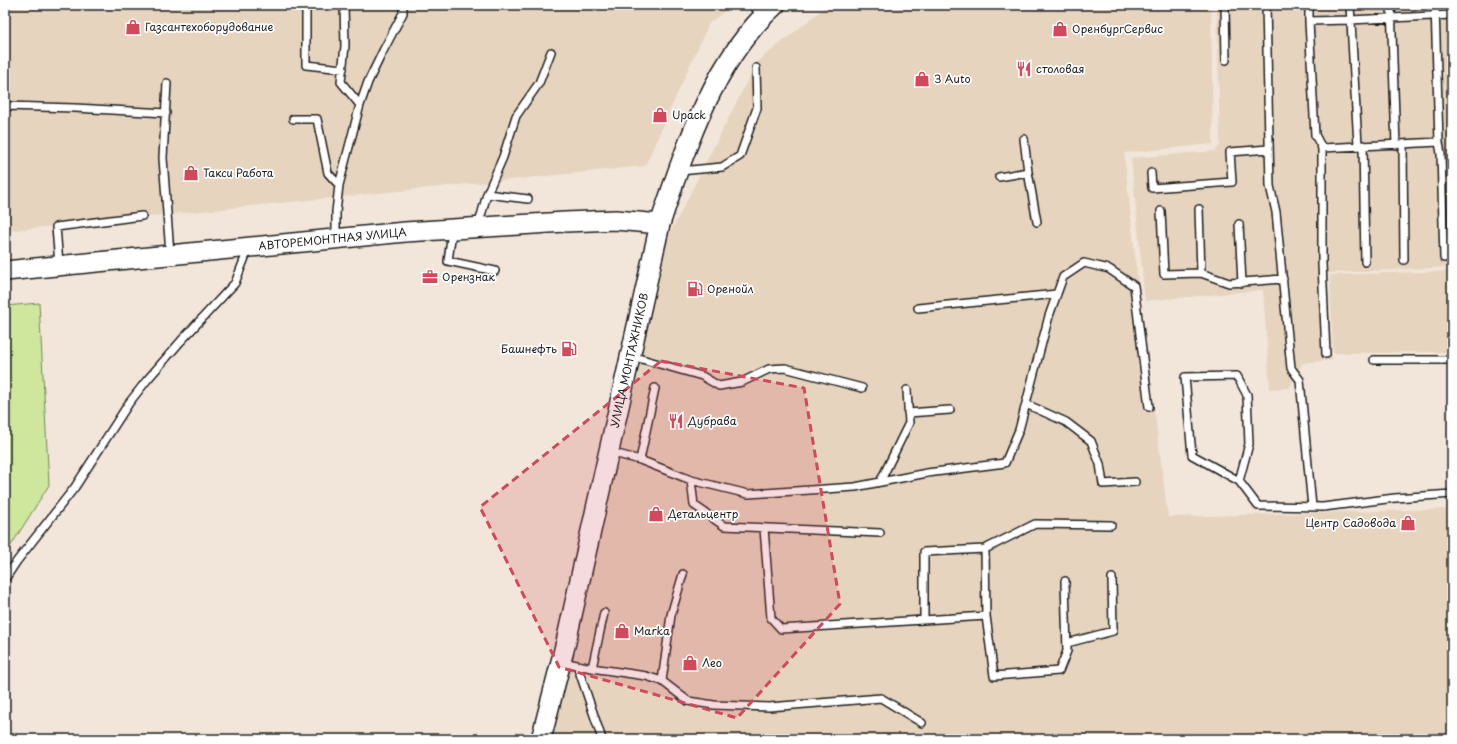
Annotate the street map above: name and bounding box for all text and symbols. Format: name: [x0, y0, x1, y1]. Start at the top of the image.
shop icon: Газсантехоборудование: [124, 18, 142, 36]
place label: Газсантехоборудование: [145, 18, 274, 35]
shop icon: ОренбургСервис: [1051, 20, 1069, 38]
place label: ОренбургСервис: [1072, 20, 1163, 37]
restaurant icon: столовая: [1015, 60, 1033, 78]
place label: столовая: [1036, 60, 1085, 77]
shop icon: 3 Auto: [913, 70, 931, 88]
place label: 3 Auto: [934, 70, 971, 87]
shop icon: Upack: [651, 106, 669, 124]
place label: Upack: [672, 106, 706, 123]
shop icon: Такси Работа: [182, 164, 200, 182]
place label: Такси Работа: [203, 164, 274, 181]
street label: АВТОРЕМОНТНАЯ УЛИЦА: [258, 223, 408, 254]
office icon: Орензнак: [421, 268, 439, 286]
place label: Орензнак: [442, 268, 496, 285]
fuel station icon: Оренойл: [686, 280, 704, 298]
place label: Оренойл: [707, 280, 754, 297]
street label: УЛИЦА МОНТАЖНИКОВ: [606, 291, 652, 429]
place label: Башнефть: [501, 340, 557, 357]
fuel station icon: Башнефть: [560, 340, 578, 358]
restaurant icon: Дубрава: [667, 412, 685, 430]
place label: Дубрава: [687, 412, 737, 429]
shop icon: Детальцентр: [647, 505, 665, 523]
place label: Детальцентр: [667, 505, 739, 522]
place label: Центр Садовода: [1306, 514, 1396, 531]
shop icon: Центр Садовода: [1399, 514, 1417, 532]
shop icon: Marka: [613, 622, 631, 640]
place label: Marka: [634, 622, 670, 639]
shop icon: Лео: [681, 654, 699, 672]
place label: Лео: [702, 654, 722, 671]

